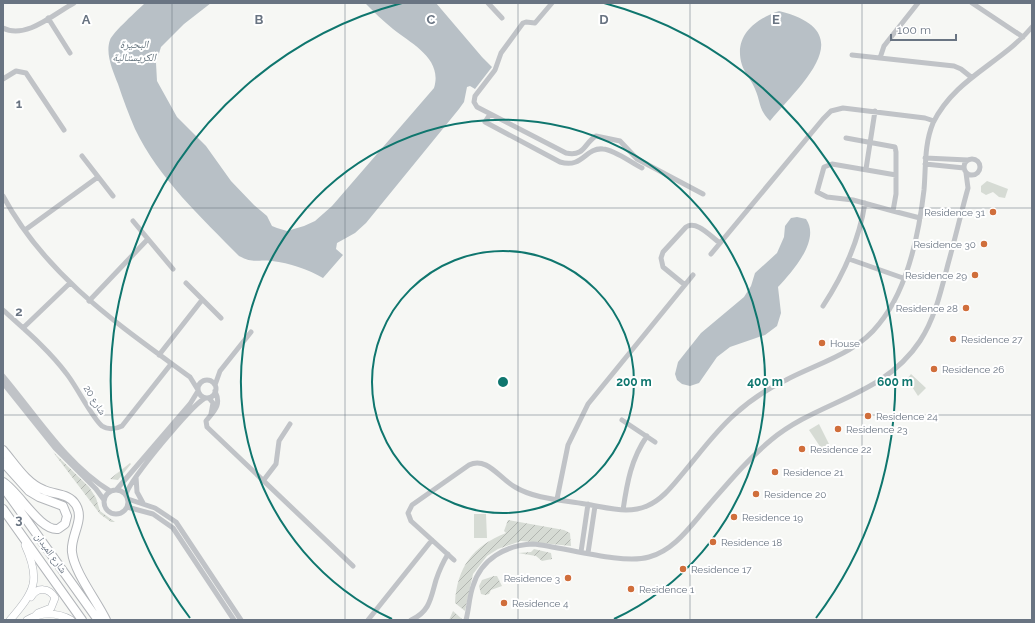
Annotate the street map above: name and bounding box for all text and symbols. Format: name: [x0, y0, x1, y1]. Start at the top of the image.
text: A: [82, 12, 91, 27]
text: B: [255, 12, 264, 27]
text: C: [427, 12, 436, 27]
text: D: [599, 12, 609, 27]
text: E: [772, 12, 780, 27]
scale bar: [891, 16, 956, 42]
text: 100 m: [897, 23, 931, 37]
water label: البحيرة الكريستالية: [112, 38, 157, 64]
text: 1: [16, 96, 23, 111]
place label: Residence 31: [924, 207, 986, 218]
marker: Residence 31: [988, 207, 998, 217]
place label: Residence 30: [914, 239, 976, 250]
marker: Residence 30: [979, 239, 989, 249]
place label: Residence 29: [905, 270, 967, 281]
marker: Residence 29: [970, 270, 980, 280]
place label: Residence 28: [896, 303, 958, 314]
marker: Residence 28: [961, 303, 971, 313]
text: 2: [15, 304, 23, 319]
marker: Residence 27: [948, 334, 958, 344]
place label: Residence 27: [961, 334, 1023, 345]
marker: House: [817, 338, 827, 348]
place label: House: [830, 338, 860, 349]
marker: Residence 26: [929, 364, 939, 374]
place label: Residence 26: [942, 364, 1004, 375]
centre of rings: [496, 375, 510, 389]
text: 200 m: [616, 375, 652, 389]
text: 400 m: [747, 375, 783, 389]
text: 600 m: [877, 375, 913, 389]
street label: شارع 20: [81, 383, 109, 418]
marker: Residence 24: [863, 411, 873, 421]
place label: Residence 24: [876, 411, 938, 422]
marker: Residence 23: [833, 424, 843, 434]
place label: Residence 23: [846, 424, 908, 435]
marker: Residence 22: [797, 444, 807, 454]
place label: Residence 22: [810, 444, 871, 455]
marker: Residence 21: [770, 467, 780, 477]
place label: Residence 21: [783, 467, 844, 478]
marker: Residence 20: [751, 489, 761, 499]
place label: Residence 20: [764, 489, 826, 500]
text: 3: [15, 512, 23, 527]
marker: Residence 19: [729, 512, 739, 522]
place label: Residence 19: [742, 512, 803, 523]
street label: شارع الميدان: [32, 531, 69, 576]
marker: Residence 18: [708, 537, 718, 547]
place label: Residence 18: [721, 537, 782, 548]
marker: Residence 17: [678, 564, 688, 574]
place label: Residence 17: [691, 564, 752, 575]
place label: Residence 3: [504, 573, 560, 584]
marker: Residence 3: [563, 573, 573, 583]
marker: Residence 1: [626, 584, 636, 594]
place label: Residence 1: [639, 584, 695, 595]
marker: Residence 4: [499, 598, 509, 608]
place label: Residence 4: [512, 598, 569, 609]

